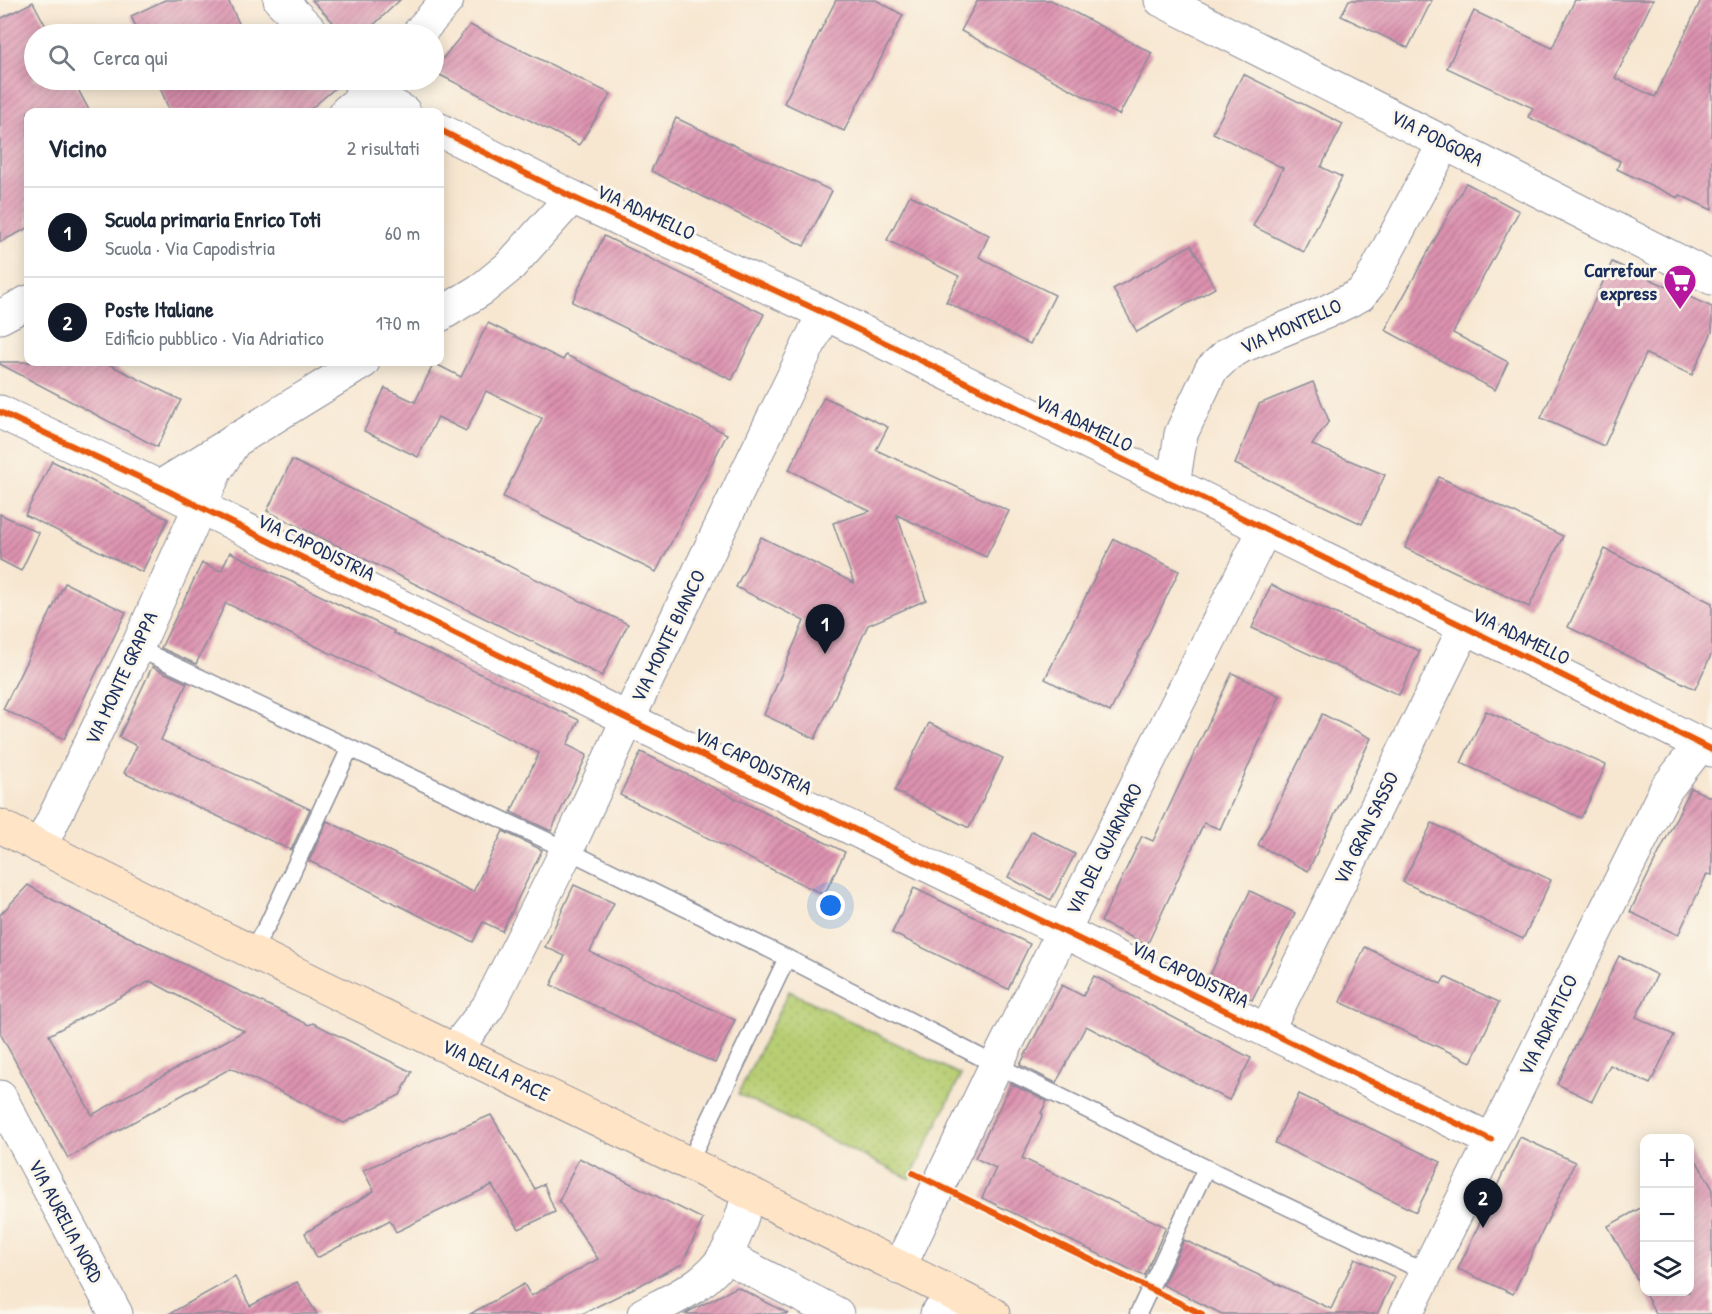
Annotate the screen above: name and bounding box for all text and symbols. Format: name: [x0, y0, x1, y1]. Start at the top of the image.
search box: [24, 24, 444, 90]
icon: search: [45, 41, 78, 74]
text: Cerca qui: [93, 42, 168, 72]
street label: VIA PODGORA: [1386, 103, 1488, 172]
text: Vicino: [48, 130, 107, 165]
text: 2 risultati: [347, 134, 420, 161]
street label: VIA ADAMELLO: [592, 177, 700, 246]
text: Scuola primaria Enrico Toti: [105, 204, 322, 234]
text: 1: [64, 219, 71, 246]
text: 60 m: [385, 219, 420, 246]
text: Scuola · Via Capodistria: [105, 234, 275, 261]
place label: Carrefour express: [1584, 256, 1657, 307]
supermarket icon: Carrefour express: [1662, 263, 1698, 310]
street label: VIA MONTELLO: [1236, 291, 1346, 360]
text: Poste Italiane: [105, 294, 214, 324]
text: 2: [63, 309, 72, 336]
text: 170 m: [376, 309, 420, 336]
text: Edificio pubblico · Via Adriatico: [105, 324, 324, 351]
street label: VIA ADAMELLO: [1031, 387, 1138, 458]
street label: VIA CAPODISTRIA: [253, 506, 380, 587]
street label: VIA MONTE BIANCO: [624, 565, 711, 706]
street label: VIA ADAMELLO: [1468, 600, 1575, 671]
pin: 1: [806, 604, 844, 654]
street label: VIA MONTE GRAPPA: [78, 607, 163, 749]
street label: VIA CAPODISTRIA: [690, 720, 817, 801]
street label: VIA GRAN SASSO: [1327, 767, 1405, 889]
street label: VIA DEL QUARNARO: [1059, 778, 1148, 919]
your location: [816, 891, 845, 920]
street label: VIA CAPODISTRIA: [1127, 933, 1254, 1014]
street label: VIA ADRIATICO: [1511, 970, 1584, 1080]
street label: VIA DELLA PACE: [438, 1032, 555, 1107]
map controls: [1640, 1134, 1694, 1296]
button: +: [1640, 1134, 1694, 1188]
street label: VIA AURELIA NORD: [23, 1154, 110, 1288]
pin: 2: [1464, 1178, 1502, 1228]
button: −: [1640, 1188, 1694, 1242]
button: layers: [1640, 1242, 1694, 1296]

